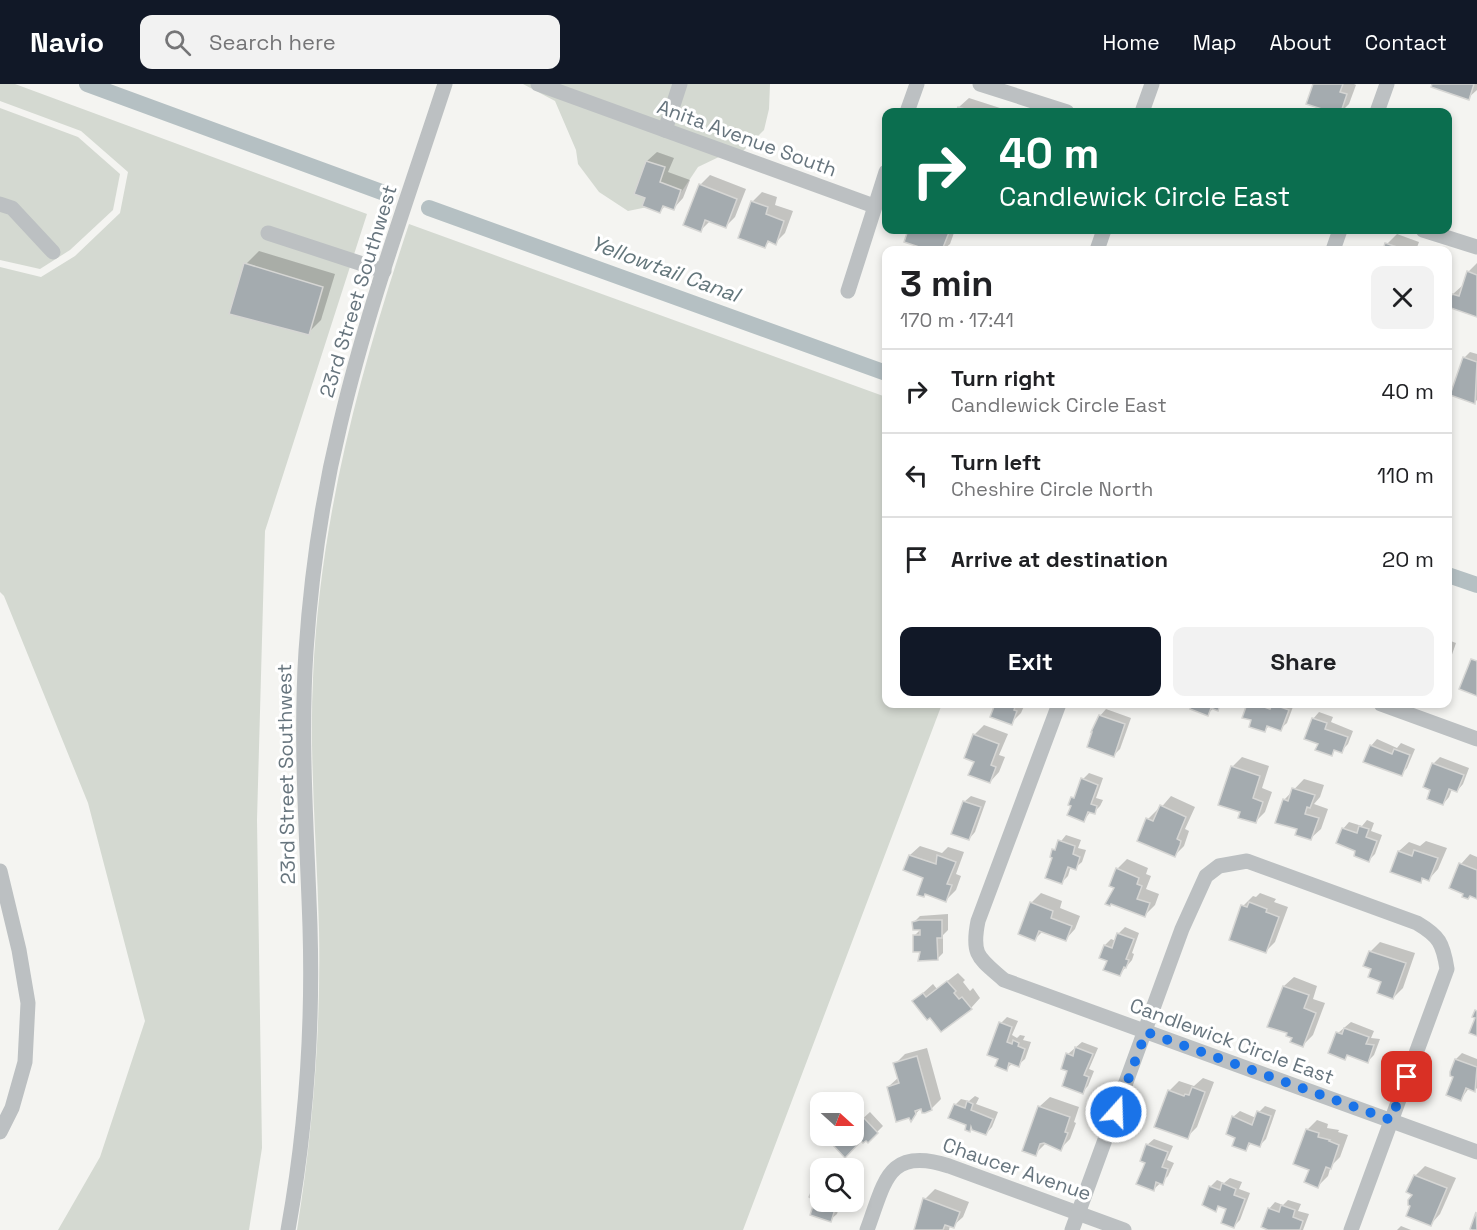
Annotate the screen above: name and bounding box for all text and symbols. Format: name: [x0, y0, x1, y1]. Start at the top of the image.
search box: [140, 15, 560, 69]
text: Navio: [30, 24, 104, 60]
icon: search: [161, 26, 194, 59]
text: Search here: [209, 28, 336, 56]
text: Home: [1102, 29, 1160, 56]
text: Map: [1193, 29, 1237, 56]
text: About: [1270, 29, 1332, 56]
text: Contact: [1365, 29, 1447, 56]
street label: Anita Avenue South: [654, 93, 840, 183]
text: 40 m: [999, 127, 1099, 180]
icon: right: [900, 132, 978, 210]
text: Candlewick Circle East: [999, 179, 1290, 214]
street label: 23rd Street Southwest: [313, 182, 403, 400]
water label: Yellowtail Canal: [587, 229, 746, 309]
text: 3 min: [900, 261, 994, 307]
button: close: [1371, 266, 1434, 329]
text: 170 m · 17:41: [900, 307, 1014, 333]
text: Turn right: [951, 364, 1056, 392]
icon: right: [900, 375, 933, 408]
text: 40 m: [1382, 377, 1434, 405]
text: Candlewick Circle East: [951, 392, 1167, 418]
text: Turn left: [951, 448, 1041, 476]
icon: left: [900, 459, 933, 492]
text: 110 m: [1377, 461, 1434, 489]
text: Cheshire Circle North: [951, 476, 1153, 502]
icon: arrive: [900, 543, 933, 576]
text: Arrive at destination: [951, 545, 1168, 573]
text: 20 m: [1382, 545, 1434, 573]
button: Exit: [900, 627, 1161, 696]
button: Share: [1173, 627, 1434, 696]
street label: 23rd Street Southwest: [271, 663, 301, 885]
street label: Candlewick Circle East: [1126, 992, 1338, 1090]
pin: [1381, 1051, 1432, 1102]
icon: arrive: [1390, 1060, 1423, 1093]
position arrow: [1084, 1080, 1148, 1144]
north arrow: [810, 1092, 864, 1146]
map controls: [810, 1092, 864, 1212]
street label: Chaucer Avenue: [939, 1131, 1095, 1207]
button: search: [810, 1158, 864, 1212]

